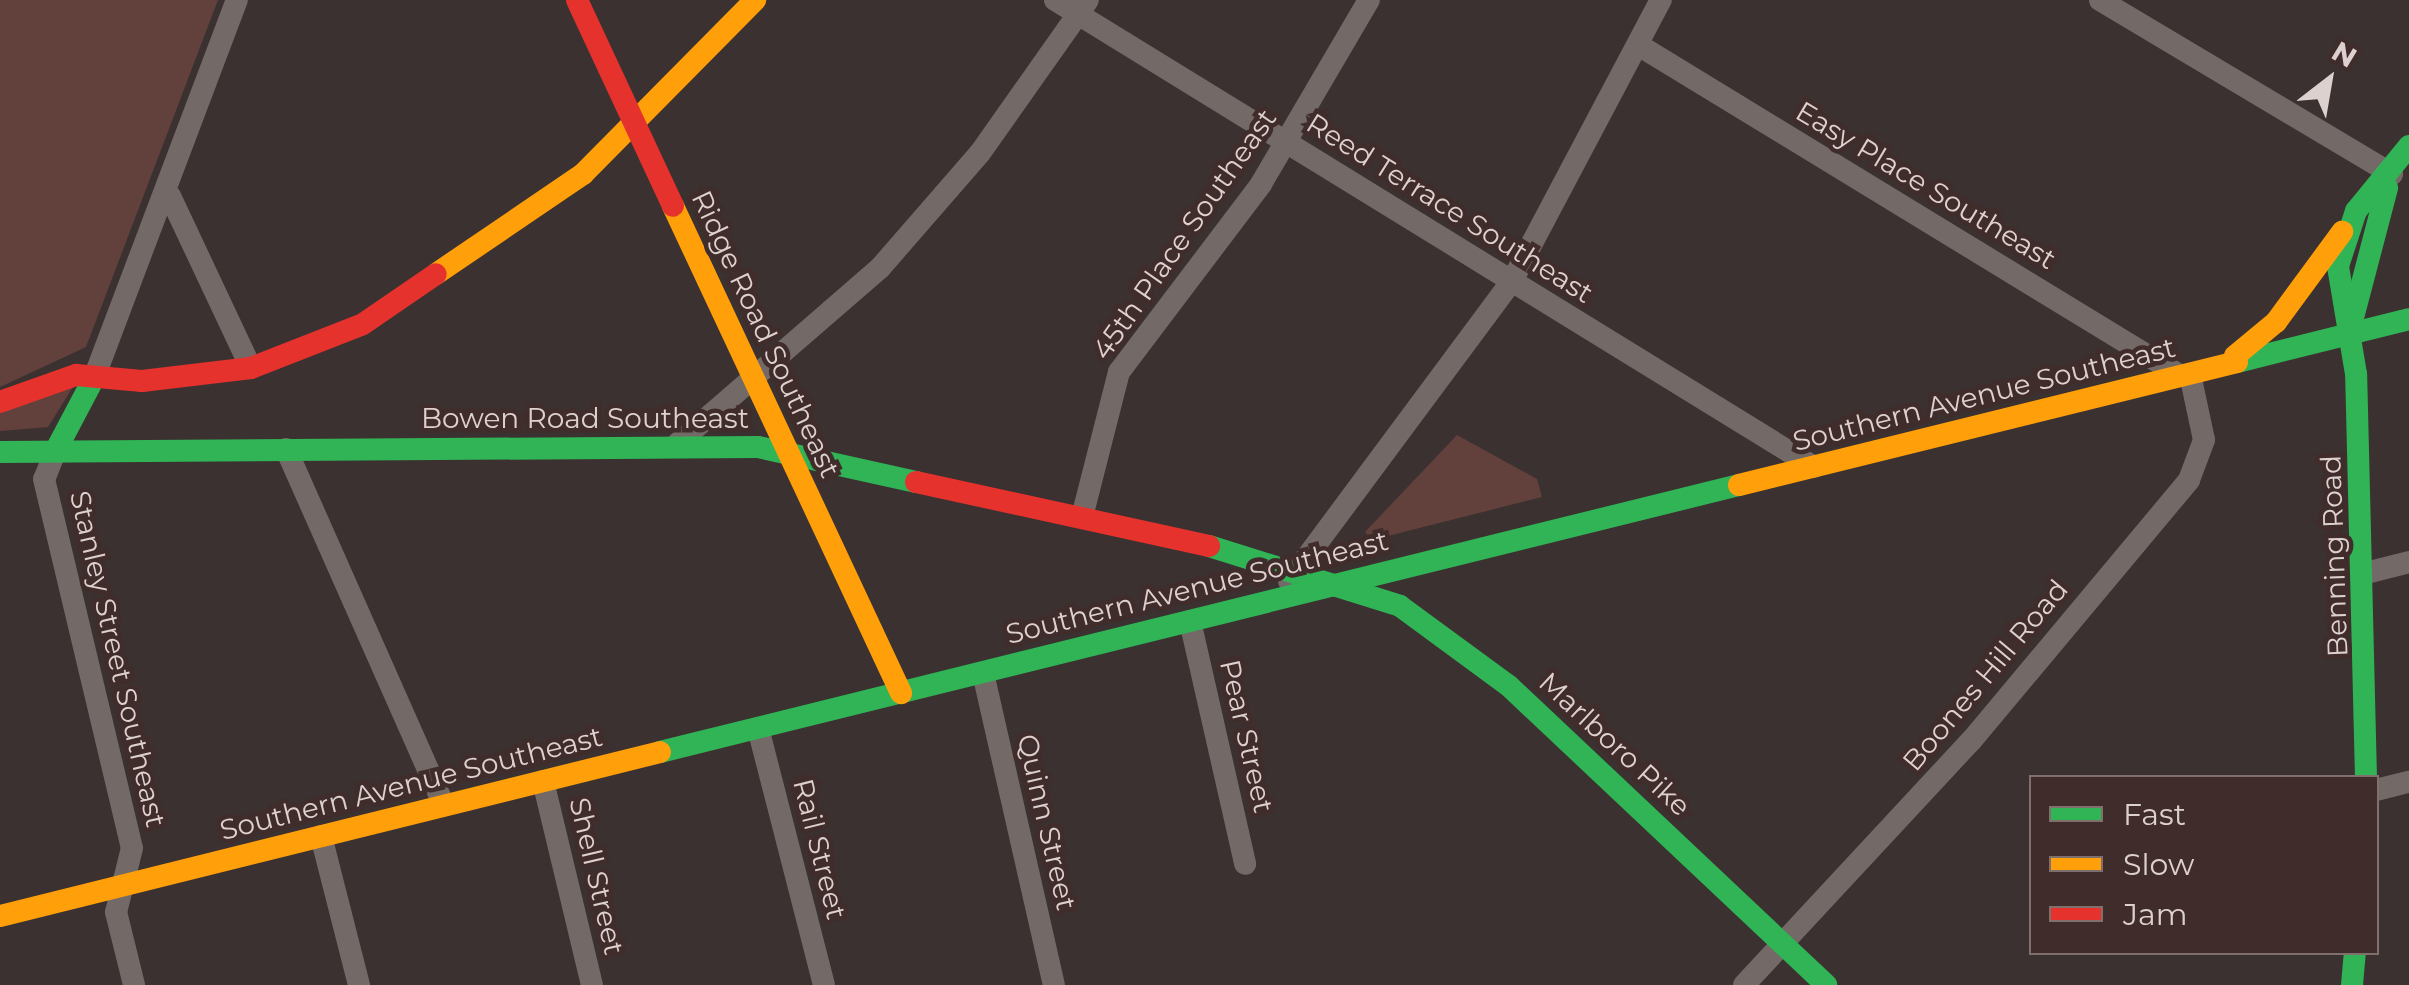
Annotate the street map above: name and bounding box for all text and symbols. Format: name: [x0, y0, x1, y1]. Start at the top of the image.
north arrow: [2279, 30, 2379, 130]
text: N: [2326, 34, 2363, 75]
street label: Easy Place Southeast: [1790, 94, 2062, 276]
street label: 45th Place Southeast: [1085, 102, 1283, 366]
street label: Reed Terrace Southeast: [1301, 106, 1599, 310]
street label: Ridge Road Southeast: [685, 185, 847, 483]
street label: Southern Avenue Southeast: [1789, 330, 2179, 458]
street label: Bowen Road Southeast: [421, 401, 749, 435]
street label: Benning Road: [2314, 454, 2354, 658]
street label: Stanley Street Southeast: [63, 488, 173, 830]
street label: Southern Avenue Southeast: [1002, 523, 1392, 651]
street label: Boones Hill Road: [1895, 573, 2075, 777]
street label: Pear Street: [1213, 656, 1281, 816]
street label: Marlboro Pike: [1532, 665, 1698, 823]
street label: Southern Avenue Southeast: [216, 719, 606, 847]
street label: Quinn Street: [1010, 731, 1084, 913]
street label: Rail Street: [786, 775, 854, 923]
legend: [2029, 775, 2379, 955]
street label: Shell Street: [563, 794, 631, 958]
text: Fast: [2123, 796, 2186, 833]
text: Slow: [2123, 846, 2194, 883]
text: Jam: [2123, 896, 2188, 933]

